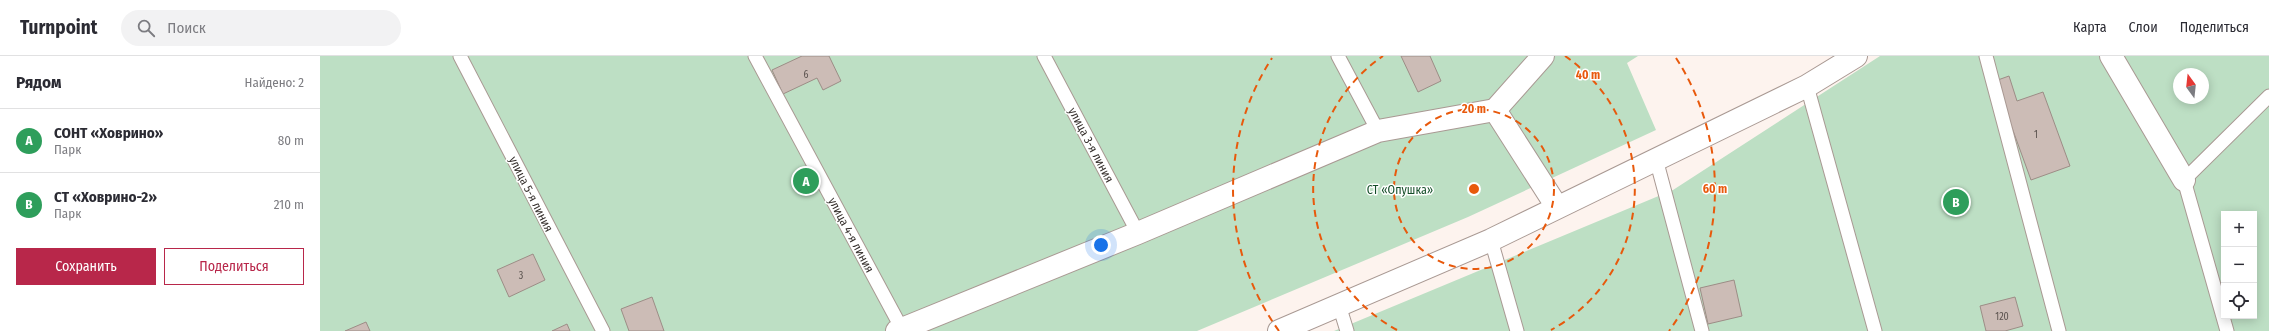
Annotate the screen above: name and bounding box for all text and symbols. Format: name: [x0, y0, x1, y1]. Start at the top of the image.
search box: [121, 10, 401, 46]
text: Turnpoint: [20, 16, 97, 39]
icon: search: [135, 17, 157, 39]
text: Поиск: [167, 19, 206, 37]
text: Карта: [2073, 19, 2107, 36]
text: Слои: [2129, 19, 2158, 36]
text: Поделиться: [2180, 19, 2249, 36]
text: 40 m: [1576, 68, 1600, 82]
north arrow: [2173, 68, 2209, 104]
house number: 6: [804, 69, 809, 81]
text: Рядом: [16, 72, 61, 93]
text: Найдено: 2: [245, 75, 304, 90]
text: 20 m: [1461, 102, 1486, 116]
street label: улица 3-я линия: [1065, 105, 1117, 185]
text: СОНТ «Ховрино»: [54, 124, 163, 142]
house number: 1: [2034, 129, 2038, 141]
text: A: [25, 133, 33, 148]
text: 80 m: [278, 133, 304, 148]
text: Парк: [54, 142, 81, 157]
street label: улица 5-я линия: [506, 154, 556, 234]
pin: A: [793, 166, 819, 196]
centre of rings: [1467, 182, 1481, 196]
text: 60 m: [1703, 182, 1727, 196]
park label: СТ «Опушка»: [1367, 183, 1433, 197]
pin: B: [1943, 187, 1969, 217]
text: СТ «Ховрино-2»: [54, 188, 157, 206]
street label: улица 4-я линия: [825, 195, 877, 275]
text: B: [25, 197, 33, 212]
text: 210 m: [274, 197, 304, 212]
text: Парк: [54, 206, 81, 221]
map controls: [2221, 211, 2257, 319]
button: +: [2221, 211, 2257, 247]
your location: [1091, 235, 1111, 255]
button: −: [2221, 247, 2257, 283]
button: Сохранить: [16, 248, 156, 285]
button: Поделиться: [164, 248, 304, 285]
house number: 3: [519, 270, 524, 282]
button: locate: [2221, 283, 2257, 319]
house number: 120: [1995, 311, 2009, 323]

